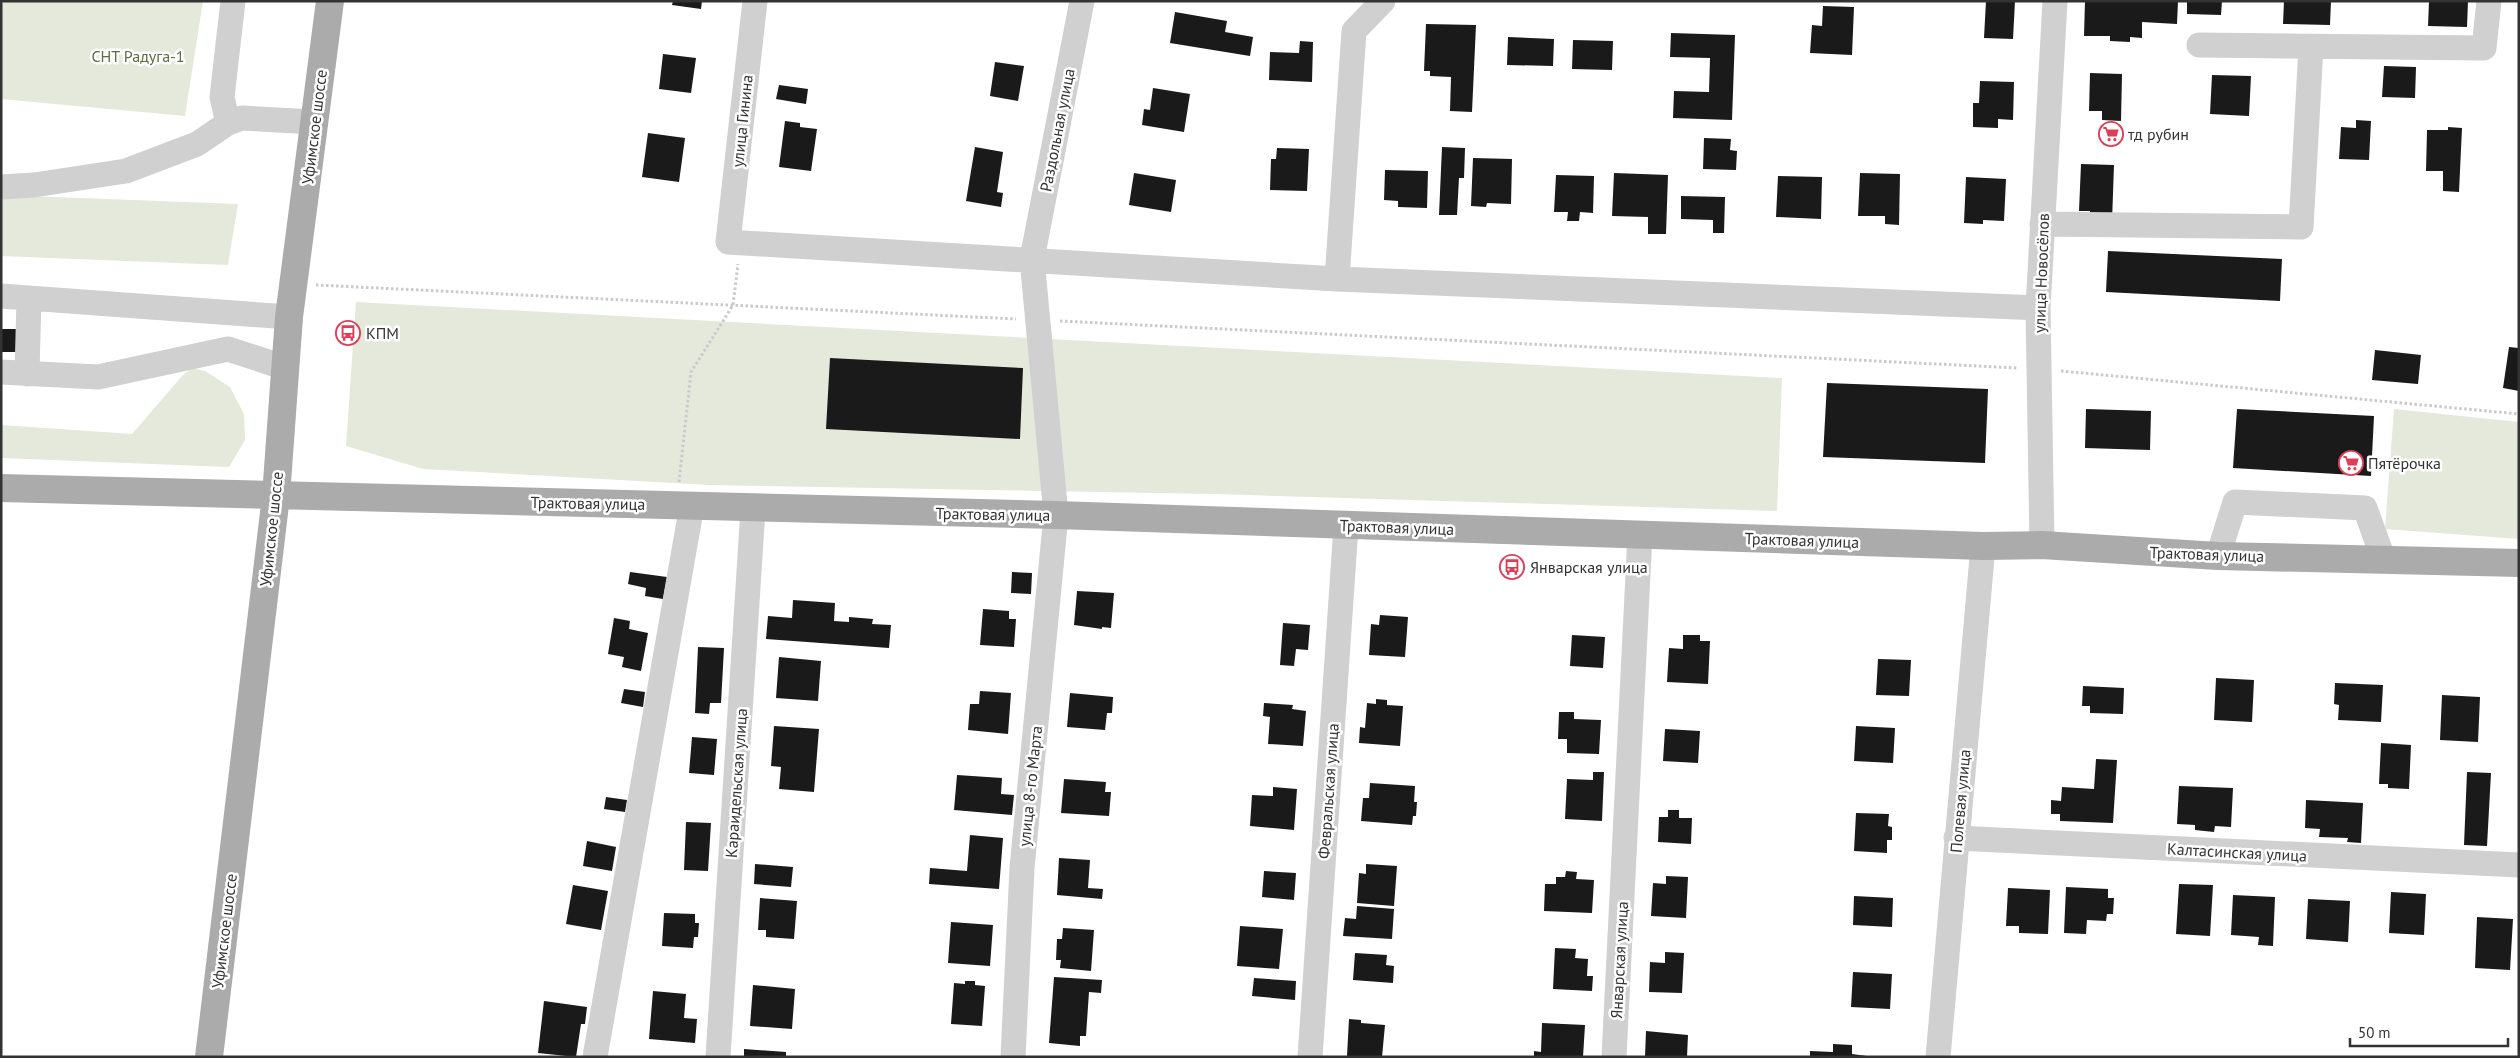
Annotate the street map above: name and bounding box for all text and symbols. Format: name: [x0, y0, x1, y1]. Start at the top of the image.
park label: СНТ Радуга-1: [91, 46, 185, 66]
street label: Раздольная улица: [1035, 67, 1079, 193]
street label: Уфимское шоссе: [297, 68, 331, 186]
street label: улица Гинина: [727, 74, 757, 168]
supermarket icon: тд рубин: [2098, 121, 2124, 147]
place label: тд рубин: [2128, 124, 2189, 144]
street label: улица Новосёлов: [2029, 213, 2053, 333]
bus stop icon: КПМ: [335, 320, 361, 346]
place label: КПМ: [366, 323, 399, 343]
supermarket icon: Пятёрочка: [2338, 450, 2364, 476]
place label: Пятёрочка: [2368, 453, 2441, 473]
street label: Уфимское шоссе: [255, 470, 287, 588]
street label: Трактовая улица: [531, 492, 645, 514]
street label: Трактовая улица: [936, 503, 1050, 525]
street label: Трактовая улица: [1339, 515, 1455, 539]
street label: Трактовая улица: [1744, 528, 1860, 552]
street label: Трактовая улица: [2149, 542, 2265, 566]
bus stop icon: Январская улица: [1499, 554, 1525, 580]
place label: Январская улица: [1530, 557, 1648, 577]
street label: Караидельская улица: [721, 707, 751, 859]
street label: Февральская улица: [1313, 723, 1343, 859]
street label: улица 8-го Марта: [1014, 725, 1046, 847]
street label: Полевая улица: [1946, 748, 1974, 854]
street label: Калтасинская улица: [2167, 838, 2307, 866]
street label: Уфимское шоссе: [207, 872, 241, 990]
street label: Январская улица: [1606, 901, 1632, 1019]
scale bar: [2350, 1016, 2508, 1048]
text: 50 m: [2358, 1023, 2391, 1042]

